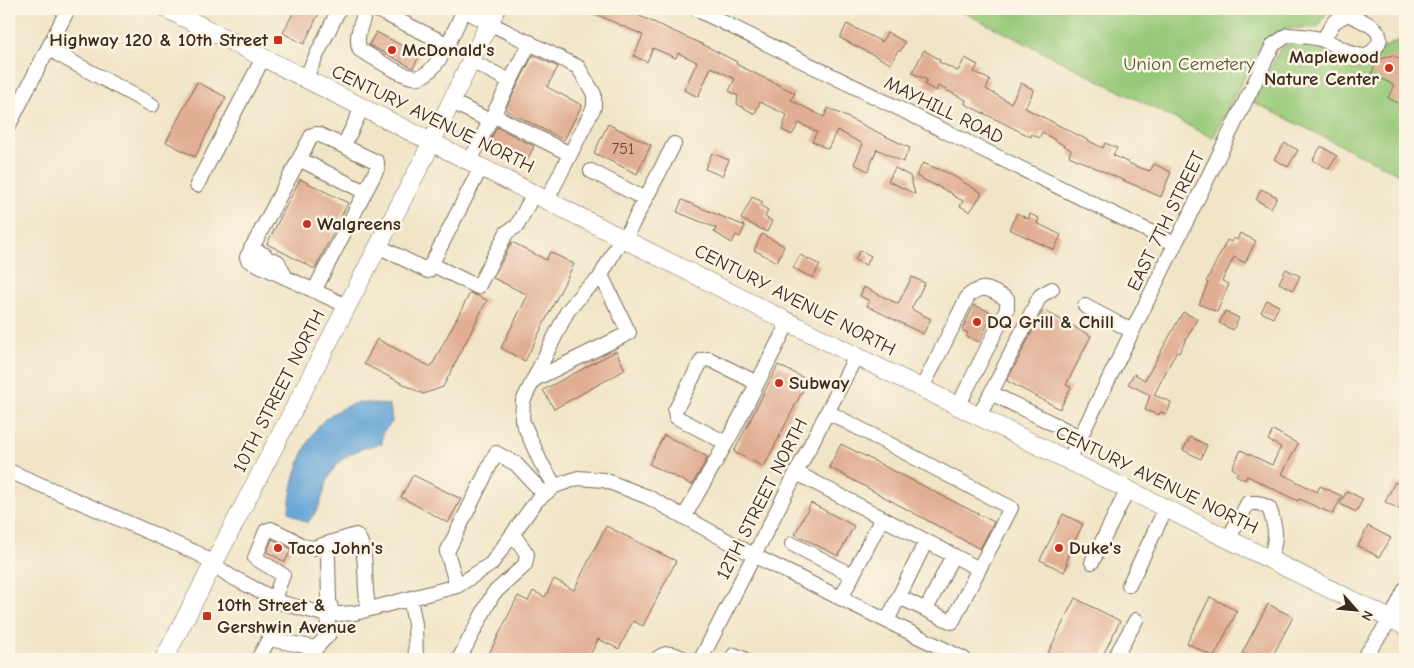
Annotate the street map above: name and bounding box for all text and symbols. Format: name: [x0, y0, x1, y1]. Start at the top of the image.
place label: Highway 120 & 10th Street: [49, 29, 269, 51]
marker: Highway 120 & 10th Street: [272, 34, 284, 46]
place label: McDonald's: [402, 39, 494, 61]
marker: McDonald's: [386, 44, 398, 56]
place label: Maplewood Nature Center: [1264, 46, 1379, 90]
park label: Union Cemetery: [1123, 53, 1255, 75]
street label: CENTURY AVENUE NORTH: [328, 60, 538, 178]
marker: Maplewood Nature Center: [1383, 62, 1395, 74]
street label: MAYHILL ROAD: [881, 72, 1007, 148]
house number: 751: [612, 140, 634, 158]
street label: EAST 7TH STREET: [1123, 147, 1209, 294]
place label: Walgreens: [317, 213, 401, 235]
marker: Walgreens: [301, 218, 313, 230]
street label: CENTURY AVENUE NORTH: [691, 240, 899, 360]
street label: 10TH STREET NORTH: [228, 306, 330, 476]
place label: DQ Grill & Chill: [987, 311, 1114, 333]
marker: DQ Grill & Chill: [971, 316, 983, 328]
place label: Subway: [789, 372, 850, 394]
marker: Subway: [773, 377, 785, 389]
street label: 12TH STREET NORTH: [712, 415, 812, 583]
street label: CENTURY AVENUE NORTH: [1052, 421, 1262, 539]
place label: Taco John's: [288, 537, 383, 559]
place label: Duke's: [1069, 537, 1121, 559]
marker: Taco John's: [272, 542, 284, 554]
marker: Duke's: [1053, 542, 1065, 554]
north arrow: [1332, 586, 1382, 636]
place label: 10th Street & Gershwin Avenue: [217, 594, 356, 638]
text: N: [1357, 608, 1377, 624]
marker: 10th Street & Gershwin Avenue: [201, 610, 213, 622]

